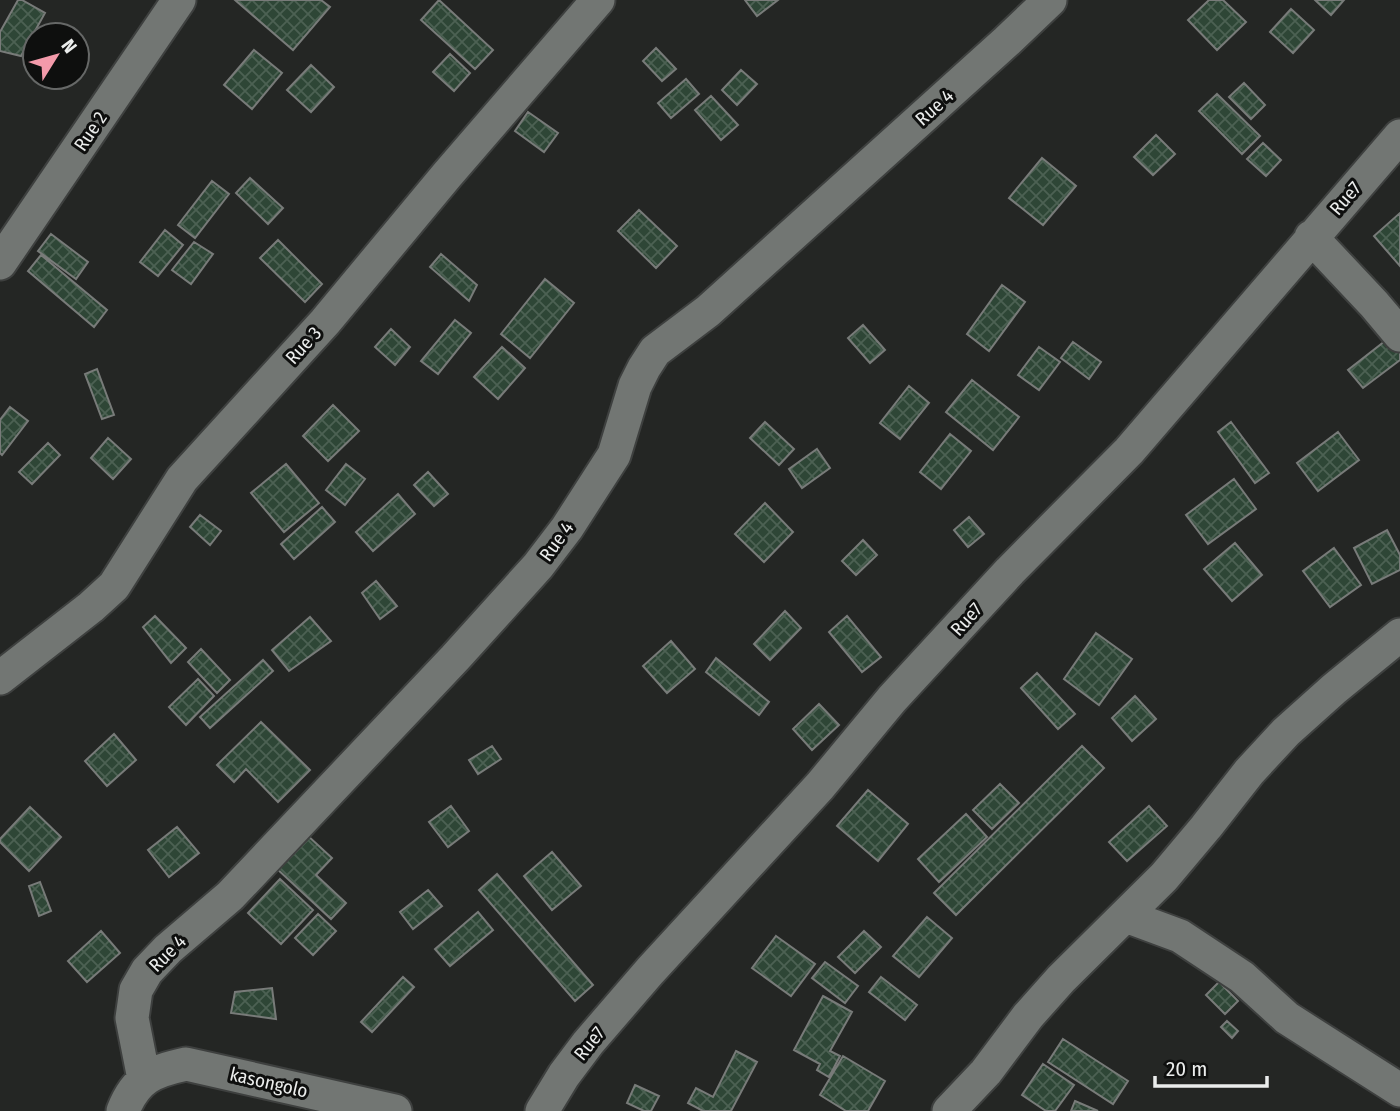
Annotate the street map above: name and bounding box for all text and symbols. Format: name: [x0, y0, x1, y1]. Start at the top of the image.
north arrow: [21, 21, 91, 91]
text: N: [57, 35, 82, 58]
street label: Rue 4: [911, 84, 958, 130]
street label: Rue 2: [69, 107, 112, 155]
street label: Rue7: [1325, 177, 1366, 220]
street label: Rue 3: [281, 322, 326, 369]
street label: Rue 4: [534, 517, 578, 566]
street label: Rue7: [946, 598, 987, 641]
street label: Rue 4: [144, 930, 191, 977]
street label: Rue7: [569, 1022, 610, 1065]
scale bar: [1155, 1044, 1267, 1088]
text: 20 m: [1166, 1056, 1207, 1082]
street label: kasongolo: [228, 1062, 310, 1103]

